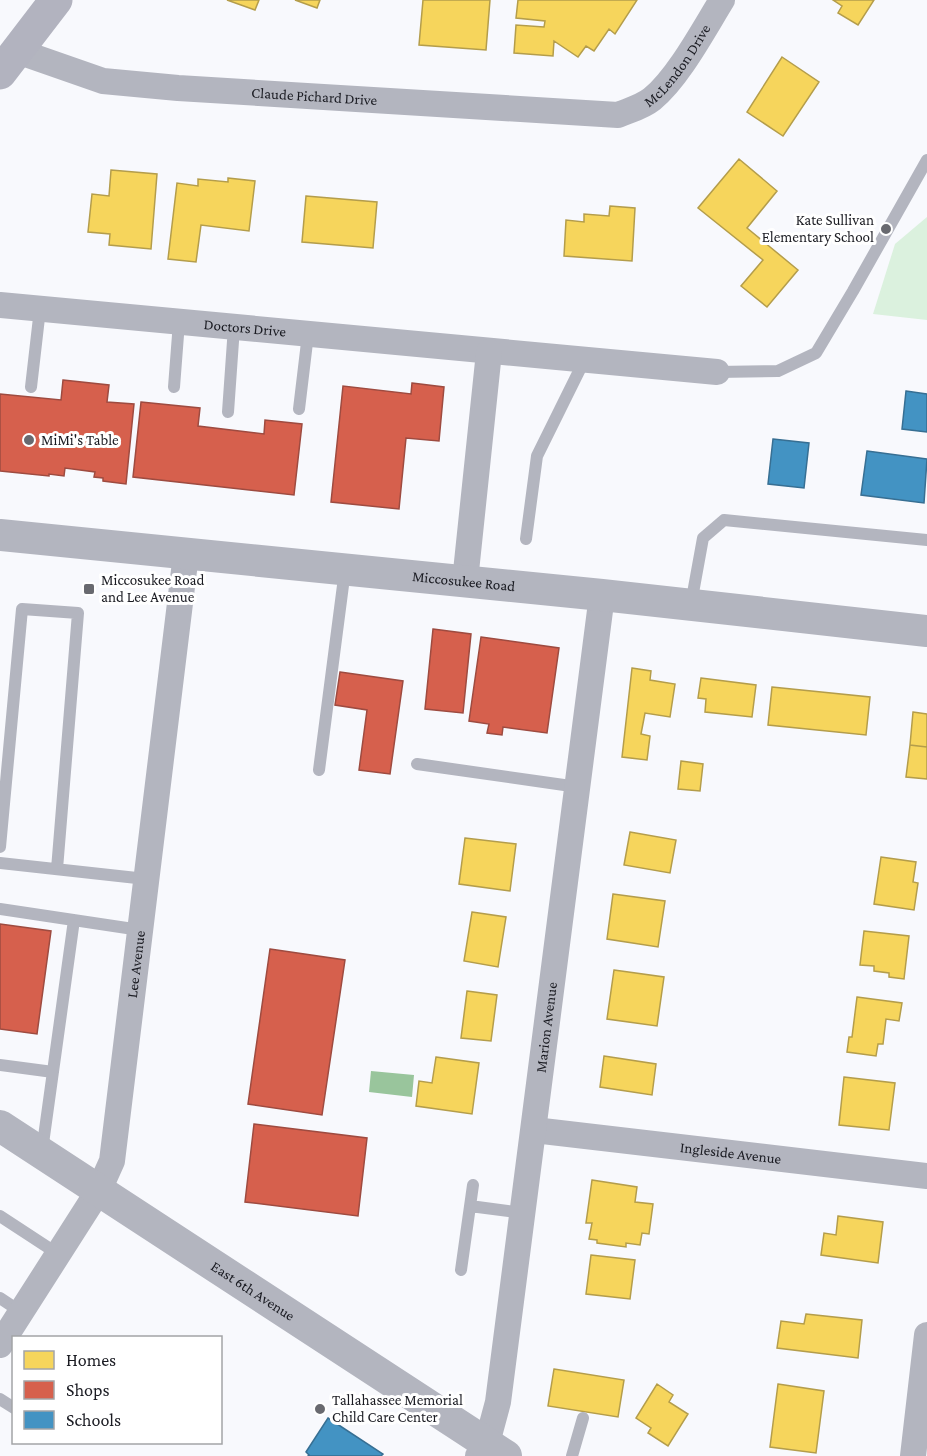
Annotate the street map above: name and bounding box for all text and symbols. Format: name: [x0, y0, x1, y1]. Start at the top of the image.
street label: McLendon Drive: [641, 21, 714, 110]
street label: Claude Pichard Drive: [251, 85, 378, 108]
place label: Kate Sullivan Elementary School: [762, 212, 874, 246]
marker: Kate Sullivan Elementary School: [879, 222, 893, 236]
street label: Doctors Drive: [203, 316, 287, 340]
place label: MiMi's Table: [41, 432, 119, 448]
marker: MiMi's Table: [22, 433, 36, 447]
street label: Miccosukee Road: [411, 568, 516, 594]
place label: Miccosukee Road and Lee Avenue: [101, 572, 205, 605]
marker: Miccosukee Road and Lee Avenue: [82, 582, 96, 596]
street label: Lee Avenue: [124, 929, 148, 999]
street label: Marion Avenue: [533, 981, 560, 1074]
street label: Ingleside Avenue: [679, 1139, 783, 1167]
street label: East 6th Avenue: [208, 1258, 298, 1324]
legend: [12, 1336, 222, 1444]
text: Homes: [66, 1350, 116, 1370]
text: Shops: [66, 1380, 110, 1400]
place label: Tallahassee Memorial Child Care Center: [332, 1392, 463, 1425]
marker: Tallahassee Memorial Child Care Center: [313, 1402, 327, 1416]
text: Schools: [66, 1410, 121, 1430]

